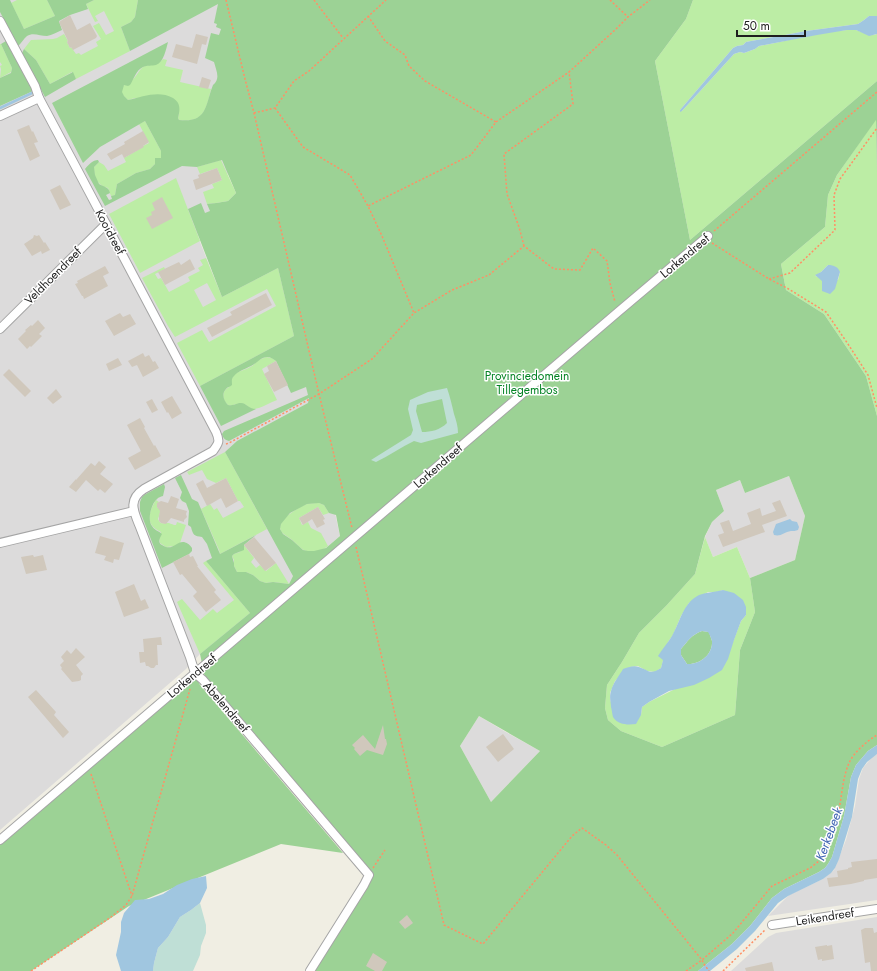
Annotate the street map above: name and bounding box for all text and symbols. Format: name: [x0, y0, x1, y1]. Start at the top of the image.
scale bar: [737, 12, 805, 38]
text: 50 m: [743, 17, 770, 35]
street label: Kooidreef: [91, 206, 130, 258]
street label: Lorkendreef: [656, 229, 714, 282]
street label: Veldhoendreef: [20, 243, 86, 309]
park label: Provinciedomein Tillegembos: [485, 367, 569, 399]
street label: Lorkendreef: [409, 439, 467, 493]
street label: Lorkendreef: [163, 649, 221, 702]
street label: Abelendreef: [199, 677, 254, 737]
water label: Kerkebeek: [811, 804, 848, 863]
street label: Leikendreef: [795, 903, 856, 930]

